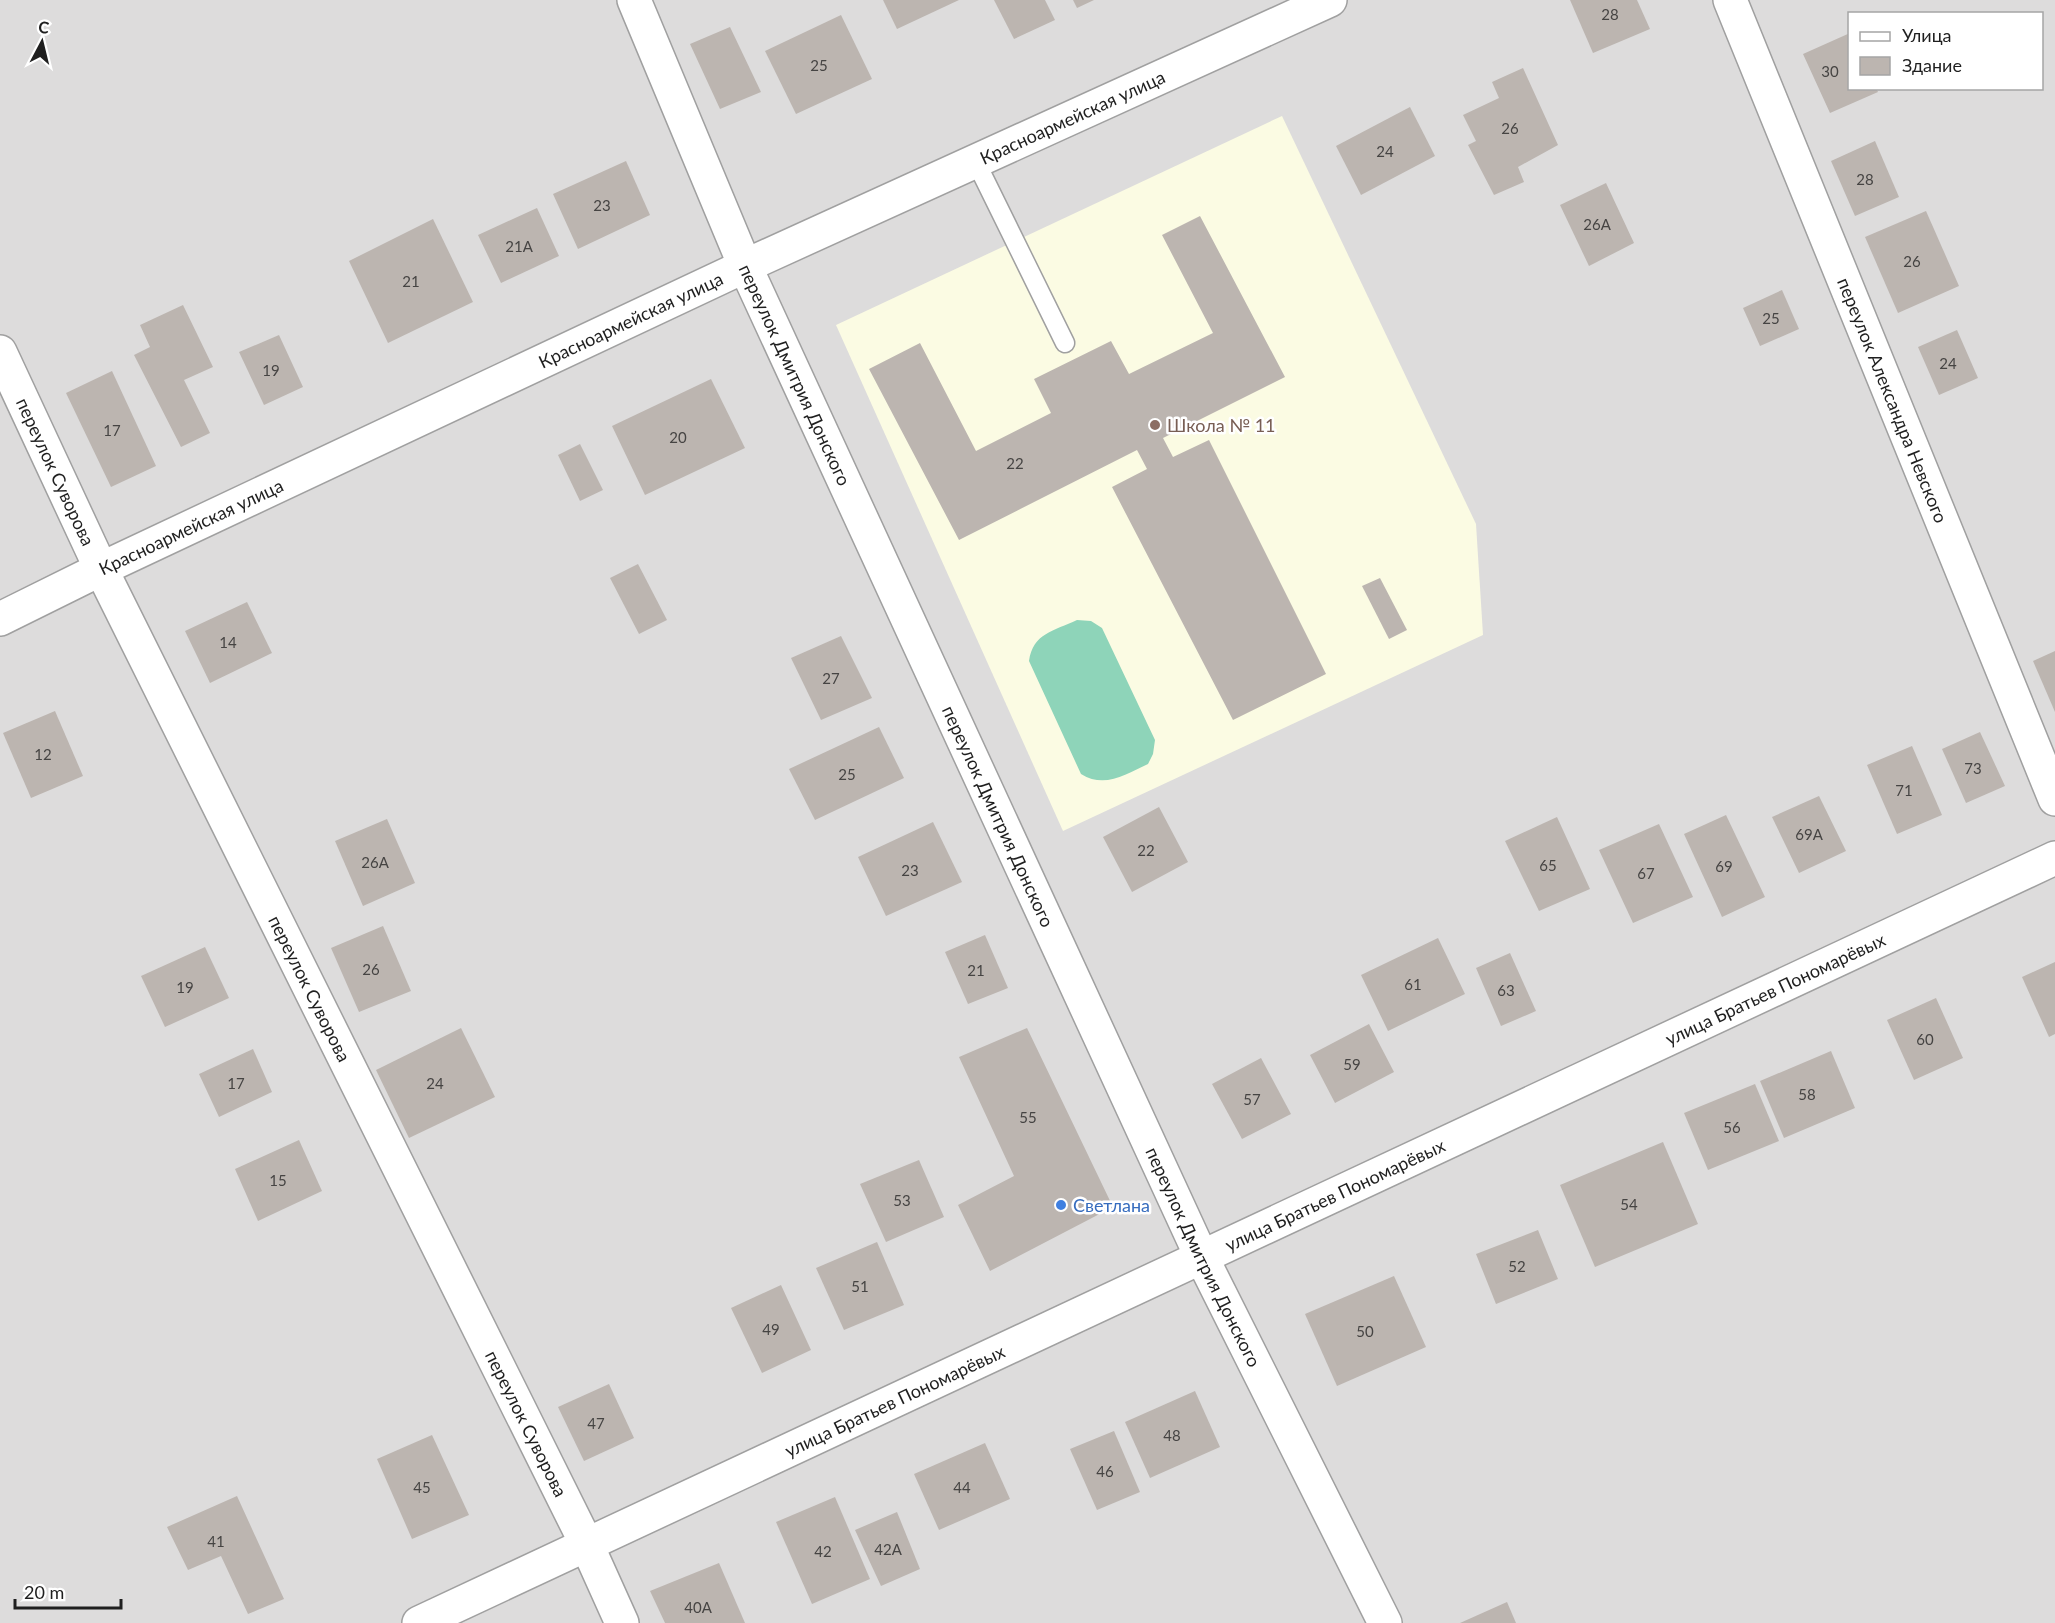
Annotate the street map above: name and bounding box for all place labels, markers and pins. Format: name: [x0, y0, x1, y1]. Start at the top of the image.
place label: Школа № 11: [1167, 414, 1276, 436]
marker: Школа № 11: [1148, 418, 1162, 432]
place label: Светлана: [1073, 1194, 1150, 1216]
marker: Светлана: [1054, 1198, 1068, 1212]

